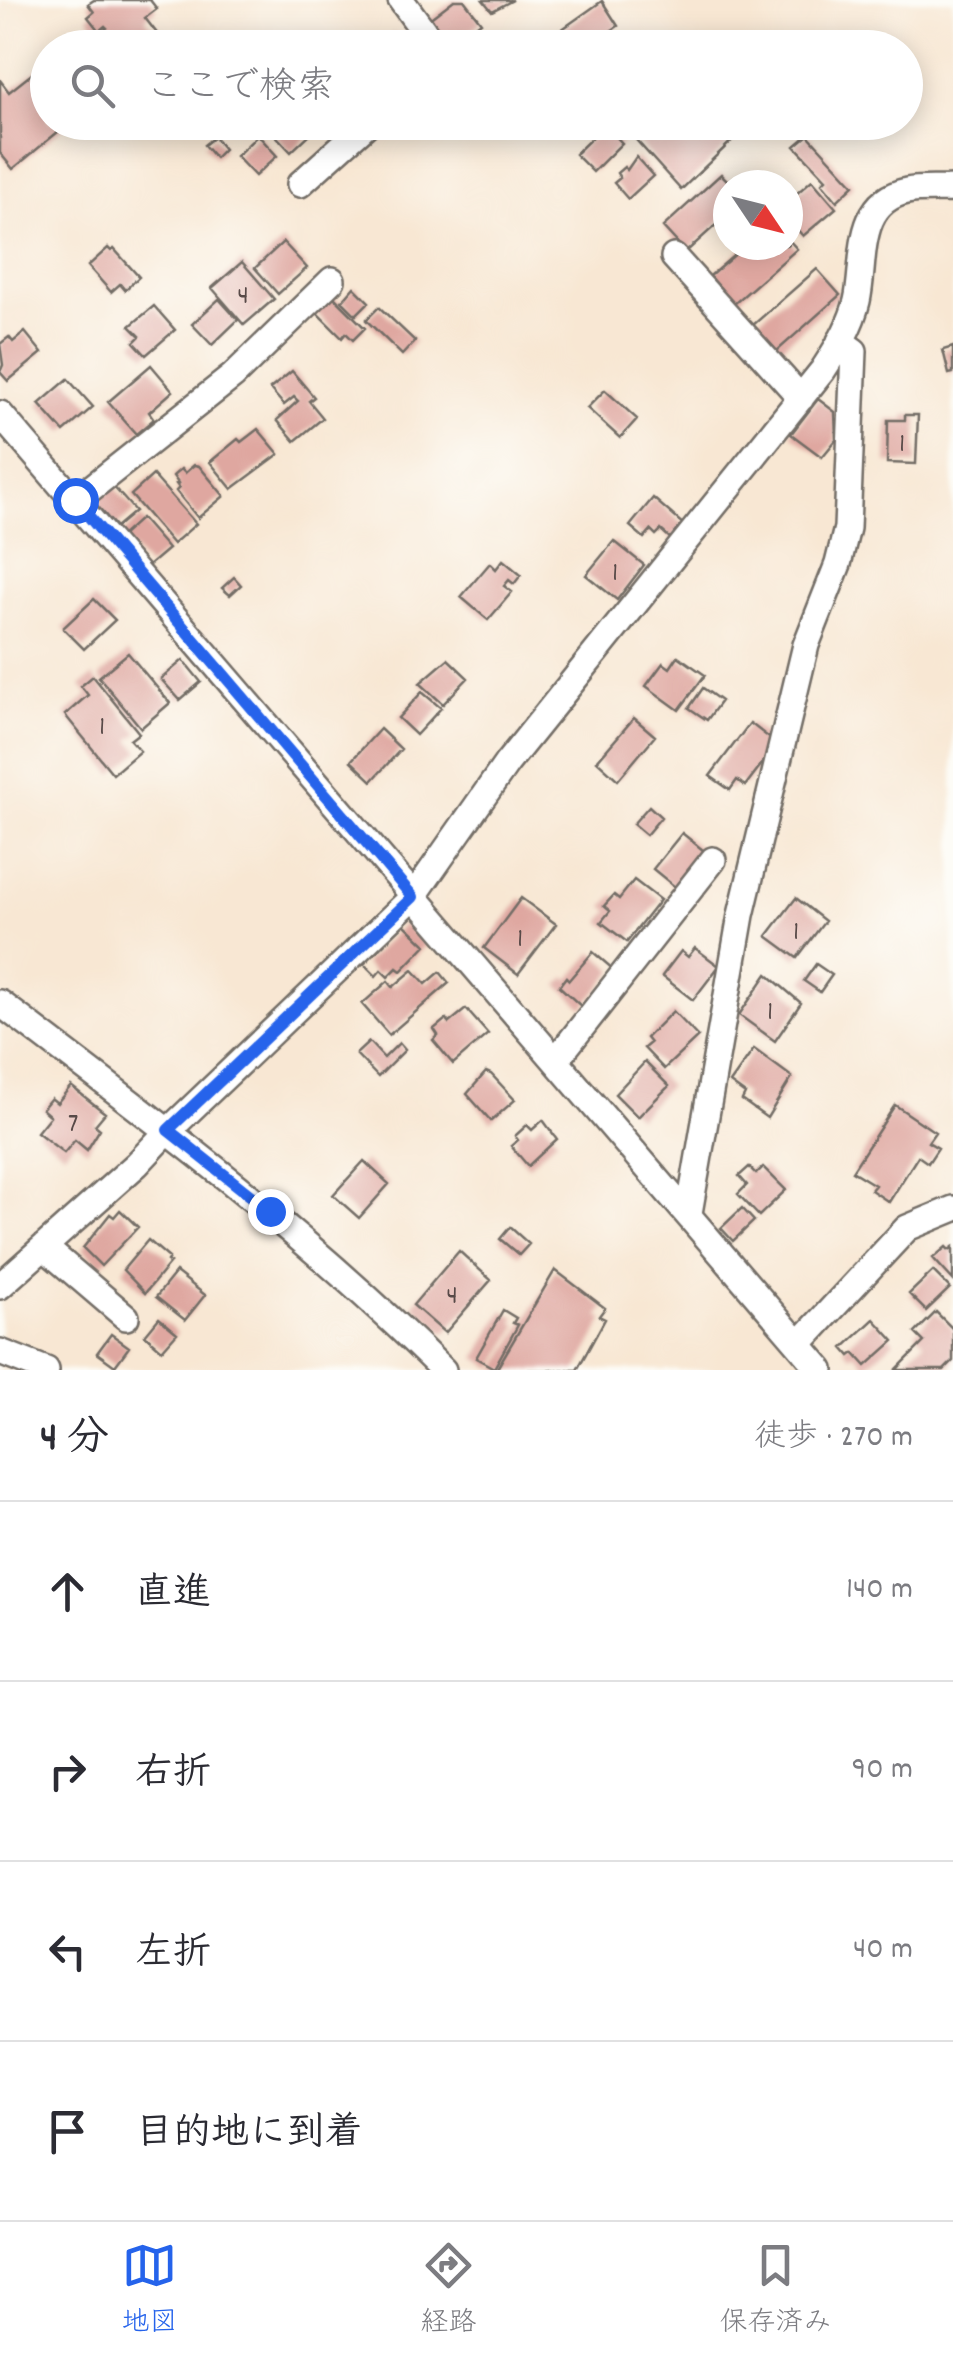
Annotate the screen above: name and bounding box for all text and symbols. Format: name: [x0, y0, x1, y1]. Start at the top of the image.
search box: [30, 30, 923, 140]
icon: search: [65, 58, 120, 113]
text: ここで検索: [145, 62, 335, 117]
north arrow: [713, 170, 803, 260]
house number: 4: [237, 278, 249, 318]
house number: 1: [899, 426, 905, 466]
route start: [53, 478, 99, 524]
house number: 1: [612, 555, 618, 595]
house number: 1: [99, 709, 105, 749]
house number: 1: [793, 914, 799, 954]
house number: 1: [517, 921, 523, 961]
house number: 1: [767, 994, 773, 1034]
house number: 7: [68, 1106, 78, 1146]
route end: [248, 1189, 294, 1235]
house number: 4: [446, 1278, 458, 1318]
text: 4 分: [40, 1411, 109, 1471]
text: 徒歩 · 270 m: [754, 1416, 913, 1462]
icon: ahead: [40, 1564, 95, 1619]
text: 直進: [135, 1568, 211, 1623]
text: 140 m: [846, 1568, 913, 1614]
icon: right: [40, 1744, 95, 1799]
text: 右折: [135, 1748, 211, 1803]
text: 90 m: [852, 1748, 913, 1794]
icon: left: [40, 1924, 95, 1979]
text: 左折: [135, 1928, 211, 1983]
text: 40 m: [853, 1928, 913, 1974]
icon: arrive: [40, 2104, 95, 2159]
text: 目的地に到着: [135, 2108, 363, 2163]
tab: 地図: [121, 2238, 178, 2345]
tab: 経路: [420, 2238, 477, 2345]
tab: 保存済み: [719, 2238, 832, 2345]

